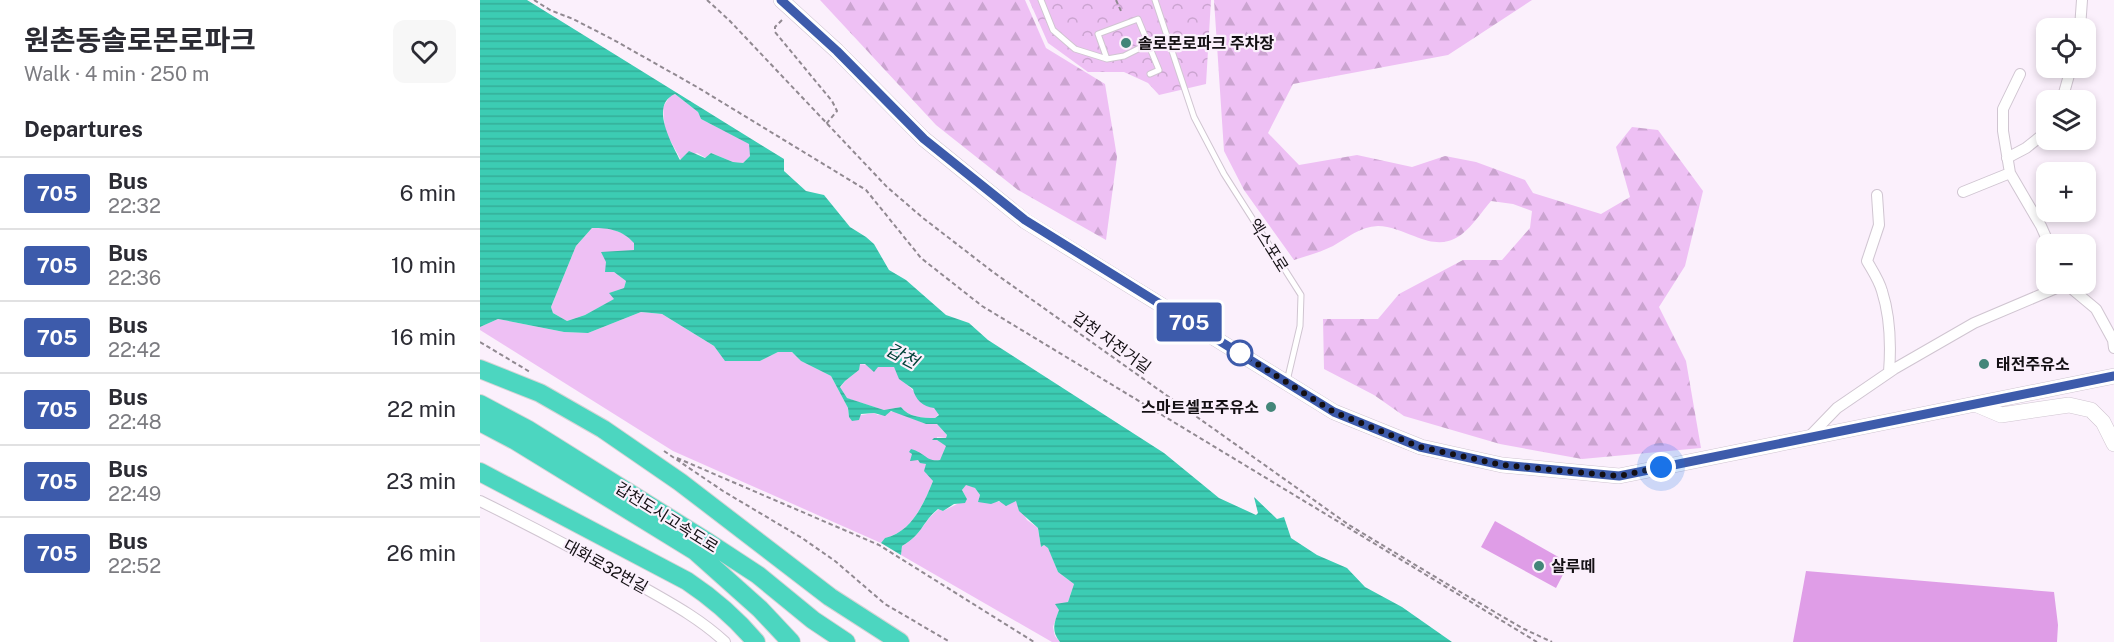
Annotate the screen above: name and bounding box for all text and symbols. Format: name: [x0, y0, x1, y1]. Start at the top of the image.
map controls: [2036, 18, 2096, 294]
button: locate: [2036, 18, 2096, 78]
button: heart: [393, 20, 456, 83]
text: 원촌동솔로몬로파크: [24, 23, 256, 56]
place label: 솔로몬로파크 주차장: [1138, 34, 1274, 53]
marker: 솔로몬로파크 주차장: [1119, 36, 1133, 50]
text: Walk · 4 min · 250 m: [24, 62, 209, 86]
button: layers: [2036, 90, 2096, 150]
text: Departures: [24, 116, 143, 142]
button: +: [2036, 162, 2096, 222]
text: Bus: [108, 168, 148, 194]
text: 6 min: [400, 180, 456, 206]
text: 705: [37, 181, 77, 206]
text: 22:32: [108, 194, 161, 218]
street label: 엑스포로: [1245, 215, 1292, 275]
button: −: [2036, 234, 2096, 294]
text: Bus: [108, 240, 148, 266]
text: 10 min: [391, 252, 456, 278]
text: 705: [37, 253, 77, 278]
text: 22:36: [108, 266, 161, 290]
line badge: 705: [1154, 302, 1224, 342]
street label: 갑천 자전거길: [1069, 308, 1155, 377]
text: 705: [1169, 310, 1209, 335]
text: Bus: [108, 312, 148, 338]
text: 16 min: [391, 324, 456, 350]
text: 705: [37, 325, 77, 350]
text: 22:42: [108, 338, 161, 362]
water label: 갑천: [883, 339, 924, 374]
unlabelled marker: [1227, 340, 1253, 366]
place label: 태전주유소: [1996, 355, 2070, 374]
marker: 태전주유소: [1977, 357, 1991, 371]
text: Bus: [108, 384, 148, 410]
text: 22 min: [387, 396, 456, 422]
text: 705: [37, 397, 77, 422]
place label: 스마트셀프주유소: [1141, 398, 1259, 417]
marker: 스마트셀프주유소: [1264, 400, 1278, 414]
text: 22:48: [108, 410, 162, 434]
your location: [1646, 452, 1676, 482]
text: Bus: [108, 456, 148, 482]
text: 23 min: [386, 468, 456, 494]
text: 705: [37, 469, 77, 494]
street label: 갑천도시고속도로: [612, 478, 722, 557]
text: 22:49: [108, 482, 161, 506]
text: Bus: [108, 528, 148, 554]
street label: 대화로32번길: [560, 536, 651, 597]
text: 26 min: [387, 540, 456, 566]
text: 705: [37, 541, 77, 566]
text: 22:52: [108, 554, 161, 578]
place label: 살루떼: [1551, 557, 1595, 576]
marker: 살루떼: [1532, 559, 1546, 573]

